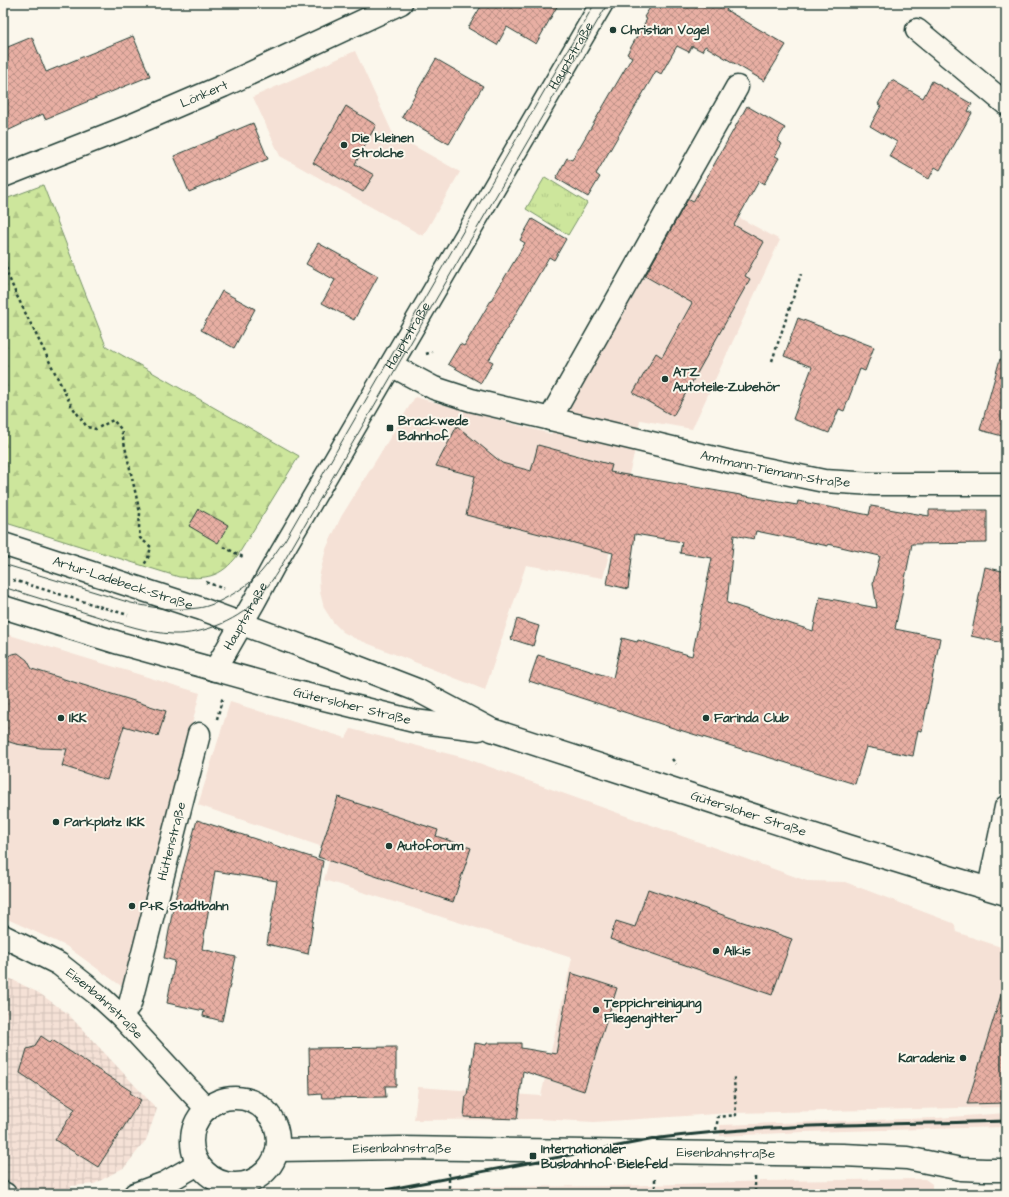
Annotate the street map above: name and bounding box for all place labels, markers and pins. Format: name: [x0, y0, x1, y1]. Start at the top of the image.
place label: Christian Vogel: [621, 21, 709, 41]
marker: Christian Vogel: [608, 25, 618, 35]
place label: Die kleinen Strolche: [351, 129, 414, 162]
marker: Die kleinen Strolche: [339, 140, 349, 150]
place label: ATZ Autoteile-Zubehör: [673, 363, 781, 396]
marker: ATZ Autoteile-Zubehör: [660, 374, 670, 384]
place label: Brackwede Bahnhof: [398, 412, 468, 445]
marker: Brackwede Bahnhof: [385, 423, 395, 433]
place label: IKK: [69, 709, 87, 727]
place label: Farinda Club: [714, 709, 790, 727]
marker: IKK: [56, 713, 66, 723]
marker: Farinda Club: [701, 713, 711, 723]
place label: Parkplatz IKK: [64, 813, 145, 832]
marker: Parkplatz IKK: [51, 817, 61, 827]
place label: Autoforum: [397, 837, 464, 855]
marker: Autoforum: [384, 841, 394, 851]
place label: P+R Stadtbahn: [140, 897, 229, 915]
marker: P+R Stadtbahn: [127, 901, 137, 911]
place label: Alkis: [724, 942, 751, 960]
marker: Alkis: [711, 946, 721, 956]
place label: Teppichreinigung Fliegengitter: [603, 994, 702, 1029]
marker: Teppichreinigung Fliegengitter: [591, 1005, 601, 1015]
place label: Karadeniz: [898, 1049, 956, 1067]
marker: Karadeniz: [958, 1053, 968, 1063]
place label: Internationaler Busbahnhof Bielefeld: [541, 1140, 668, 1173]
marker: Internationaler Busbahnhof Bielefeld: [528, 1151, 538, 1161]

